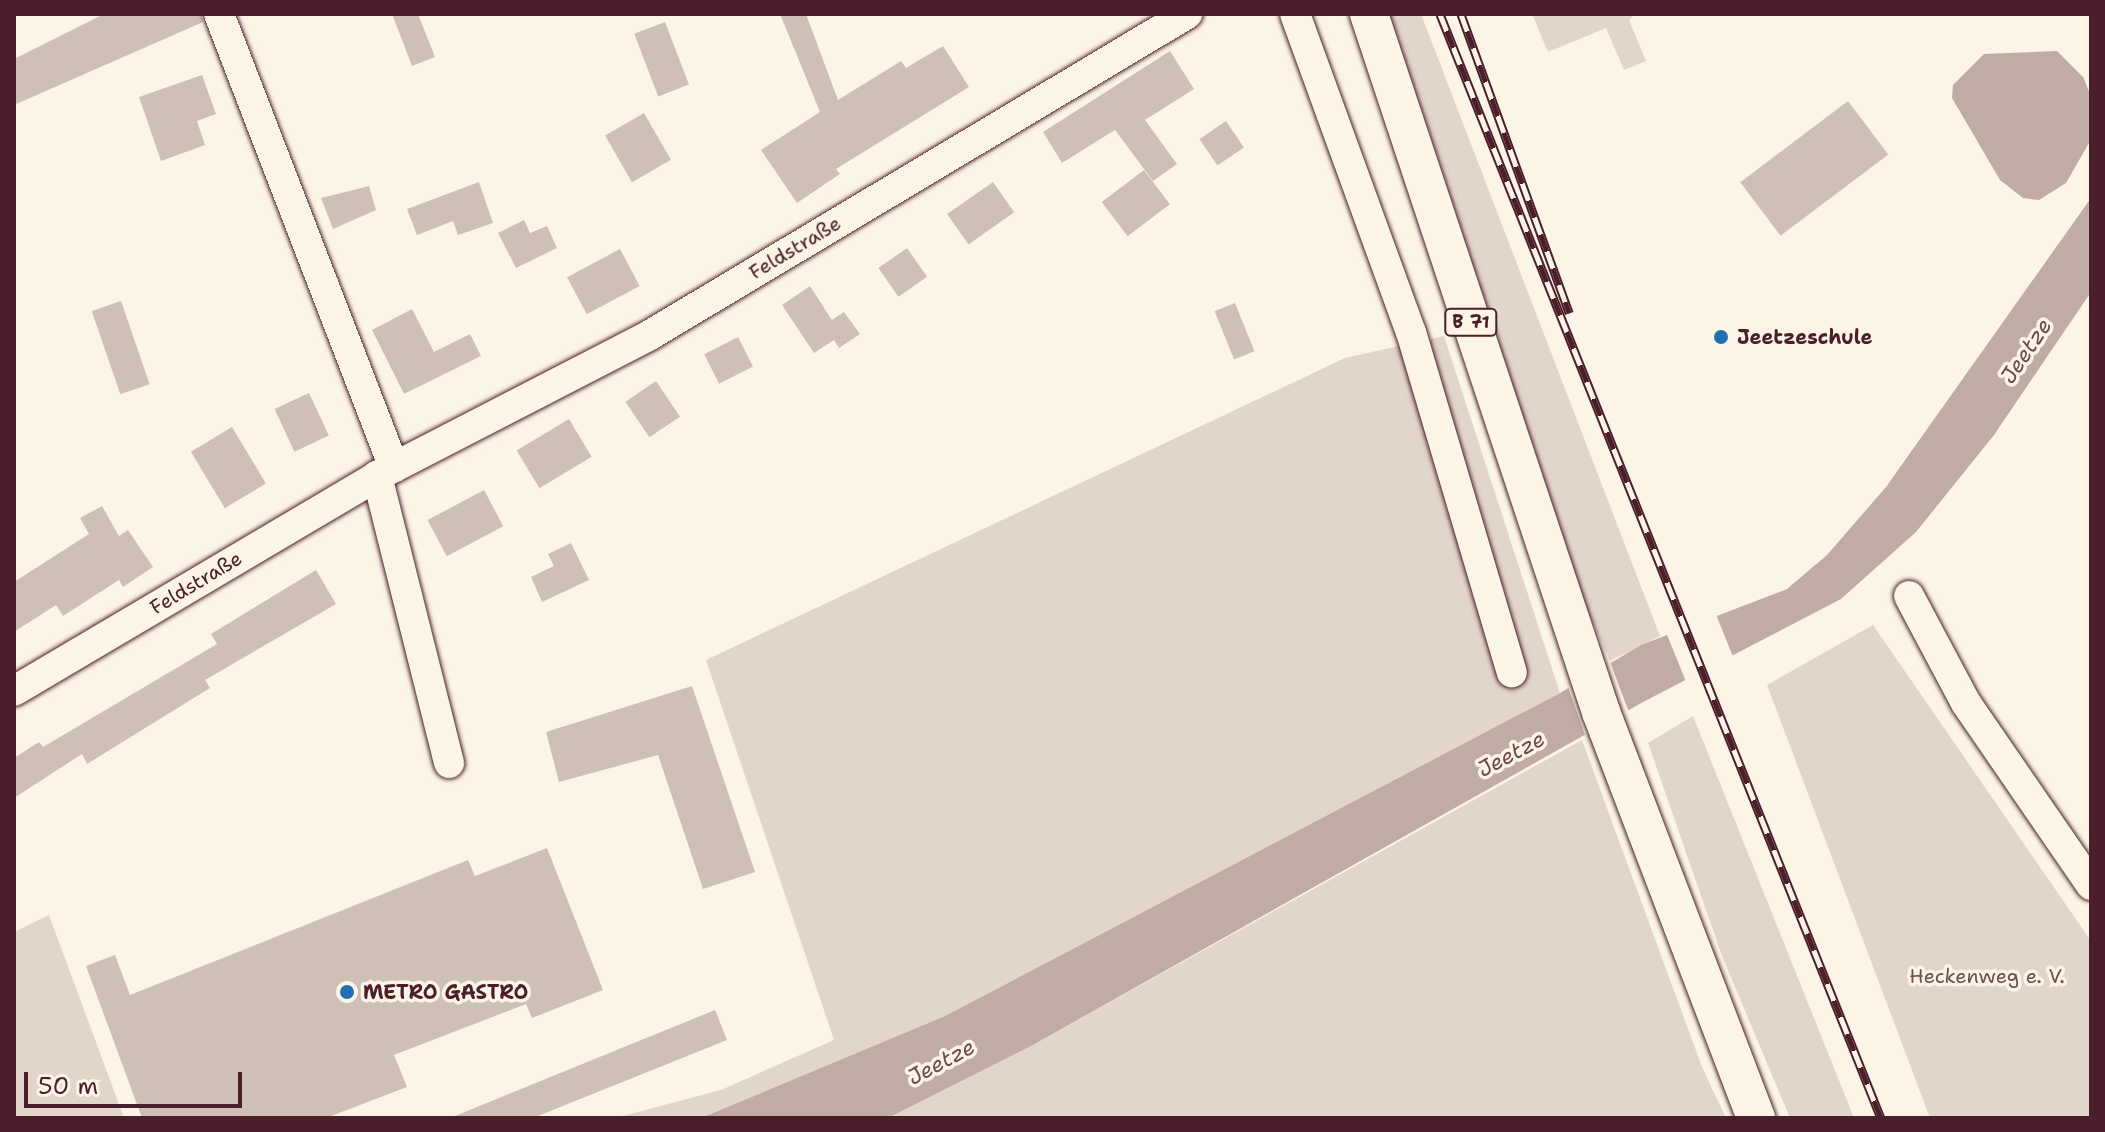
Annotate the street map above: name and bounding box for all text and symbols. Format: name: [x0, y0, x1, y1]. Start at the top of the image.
street label: Feldstraße: [745, 211, 845, 285]
road number: B 71: [1443, 308, 1499, 336]
water label: Jeetze: [1995, 314, 2057, 388]
place label: Jeetzeschule: [1737, 325, 1873, 349]
marker: Jeetzeschule: [1712, 328, 1730, 346]
street label: Feldstraße: [146, 546, 246, 620]
water label: Jeetze: [1473, 725, 1549, 783]
park label: Heckenweg e. V.: [1909, 964, 2065, 988]
place label: METRO GASTRO: [363, 980, 528, 1004]
marker: METRO GASTRO: [338, 983, 356, 1001]
water label: Jeetze: [903, 1033, 979, 1091]
scale bar: [28, 1056, 246, 1106]
text: 50 m: [38, 1070, 98, 1102]

